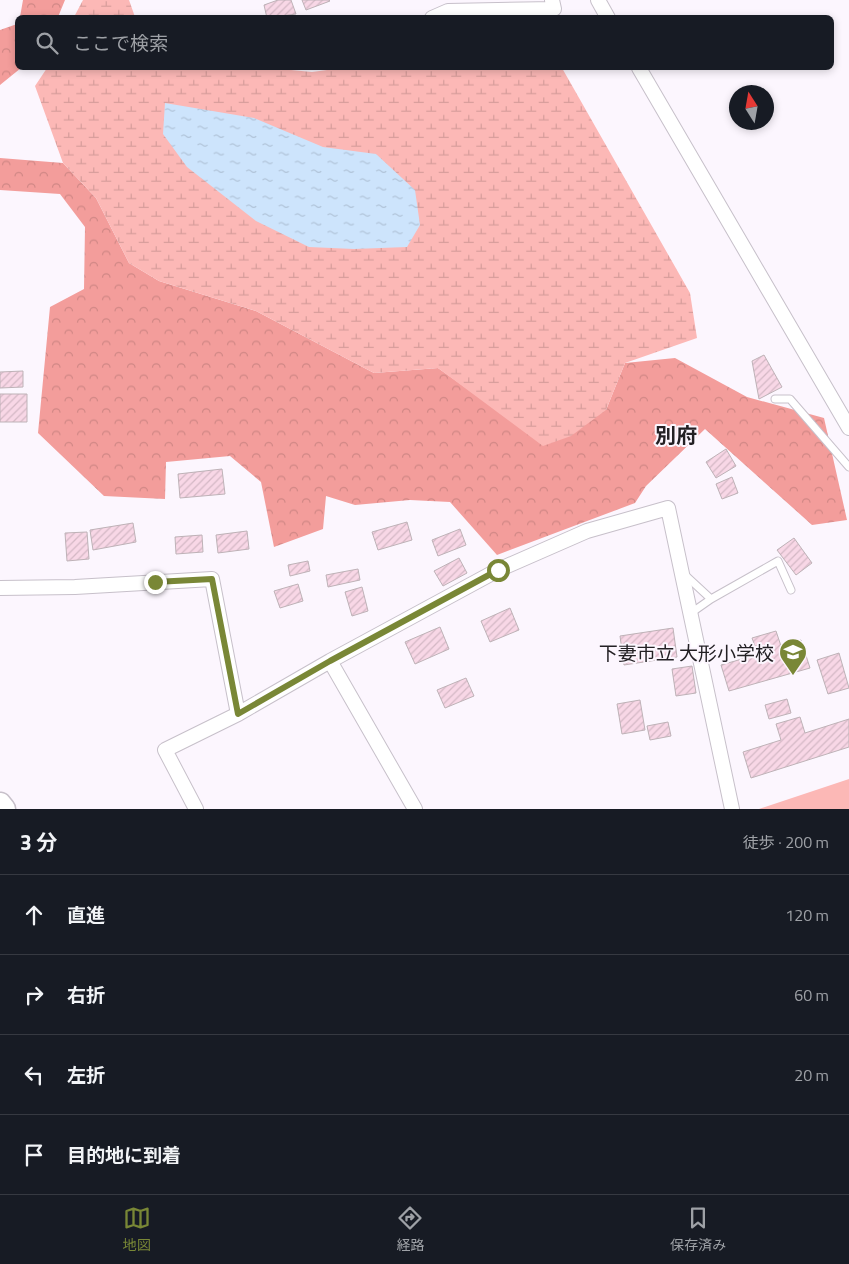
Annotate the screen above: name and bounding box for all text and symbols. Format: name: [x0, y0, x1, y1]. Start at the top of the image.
search box: [15, 15, 834, 70]
text: ここで検索: [73, 28, 168, 57]
icon: search: [33, 29, 61, 57]
north arrow: [729, 85, 774, 130]
district label: 別府: [655, 419, 697, 451]
route start: [487, 559, 510, 582]
route end: [144, 571, 167, 594]
school or university icon: 下妻市立 大形小学校: [778, 637, 808, 676]
place label: 下妻市立 大形小学校: [599, 638, 774, 667]
text: 3 分: [20, 826, 57, 858]
text: 徒歩 · 200 m: [743, 830, 829, 854]
text: 直進: [67, 900, 105, 929]
icon: ahead: [20, 901, 48, 929]
text: 120 m: [785, 903, 829, 927]
text: 右折: [67, 980, 105, 1009]
icon: right: [20, 981, 48, 1009]
text: 60 m: [794, 983, 829, 1007]
text: 左折: [67, 1060, 105, 1089]
icon: left: [20, 1061, 48, 1089]
text: 20 m: [794, 1063, 829, 1087]
text: 目的地に到着: [67, 1140, 181, 1169]
icon: arrive: [20, 1141, 48, 1169]
tab: 地図: [123, 1204, 151, 1255]
tab: 経路: [396, 1204, 424, 1255]
tab: 保存済み: [670, 1204, 726, 1255]

